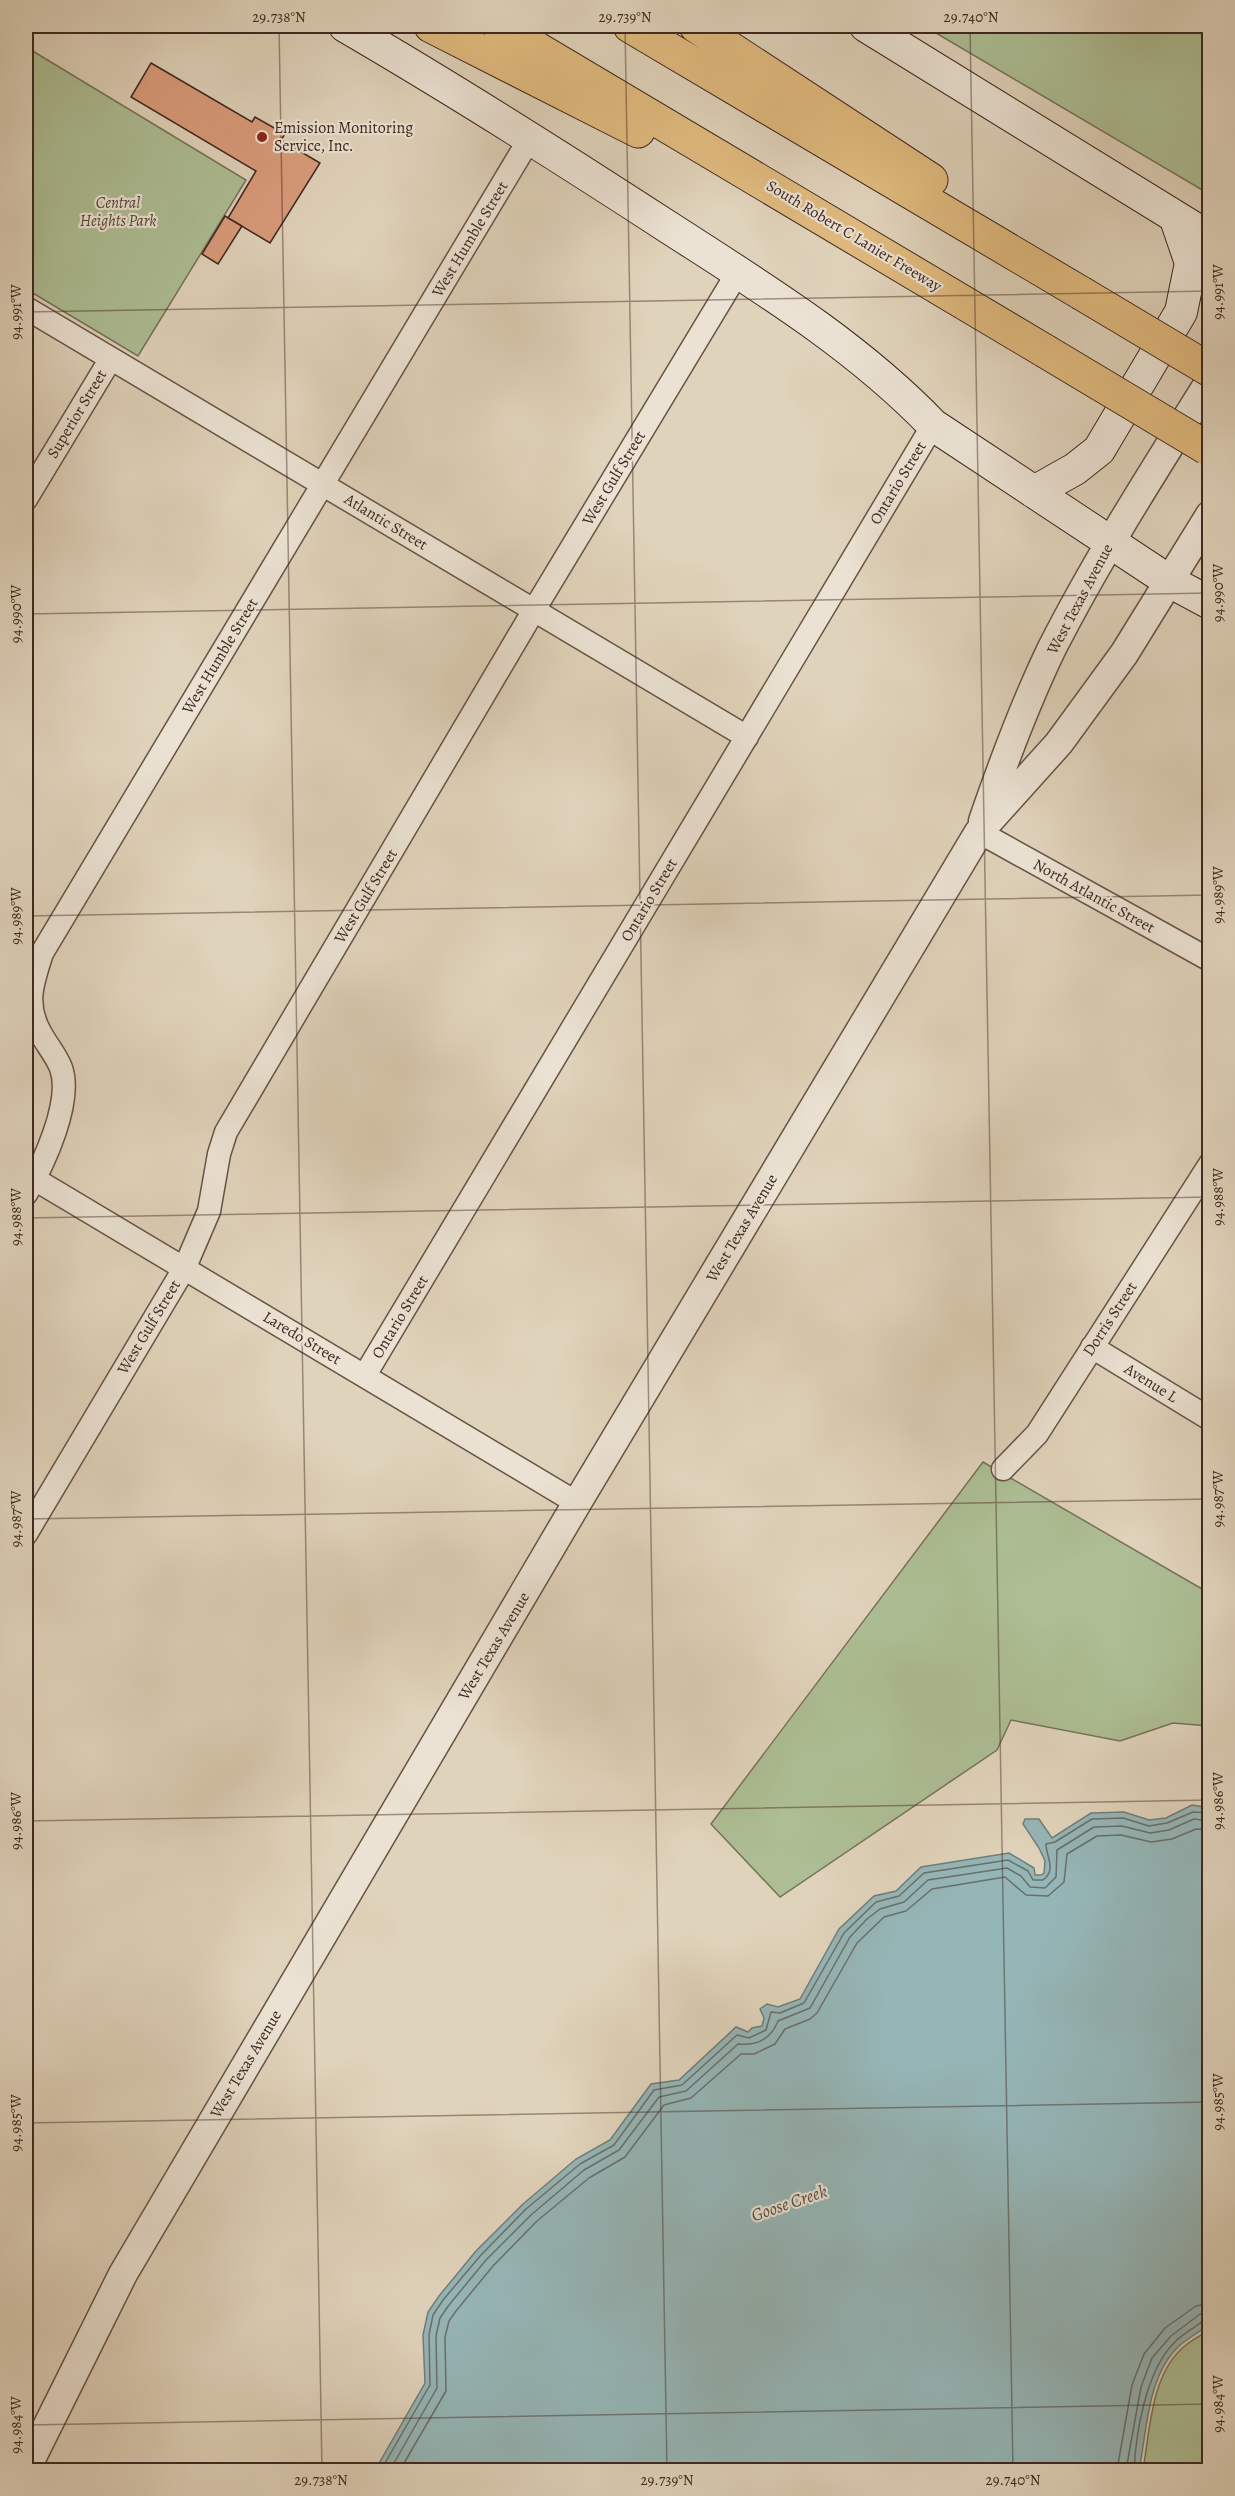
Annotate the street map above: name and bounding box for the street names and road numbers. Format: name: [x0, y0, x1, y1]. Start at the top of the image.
street label: South Robert C Lanier Freeway: [762, 175, 947, 298]
street label: West Humble Street: [426, 177, 513, 302]
street label: Superior Street: [42, 365, 112, 463]
street label: West Gulf Street: [577, 427, 651, 530]
street label: Ontario Street: [864, 437, 932, 529]
street label: Atlantic Street: [339, 488, 432, 556]
street label: West Texas Avenue: [1041, 540, 1118, 659]
street label: West Humble Street: [176, 594, 263, 719]
street label: West Gulf Street: [329, 845, 403, 948]
street label: North Atlantic Street: [1029, 853, 1159, 939]
street label: Ontario Street: [615, 854, 683, 946]
street label: West Texas Avenue: [701, 1170, 783, 1287]
street label: Ontario Street: [366, 1271, 434, 1363]
street label: West Gulf Street: [112, 1276, 186, 1379]
street label: Dorris Street: [1078, 1277, 1142, 1361]
street label: Laredo Street: [259, 1306, 345, 1370]
street label: Avenue L: [1119, 1358, 1183, 1408]
street label: West Texas Avenue: [453, 1588, 535, 1705]
street label: West Texas Avenue: [205, 2006, 287, 2123]

